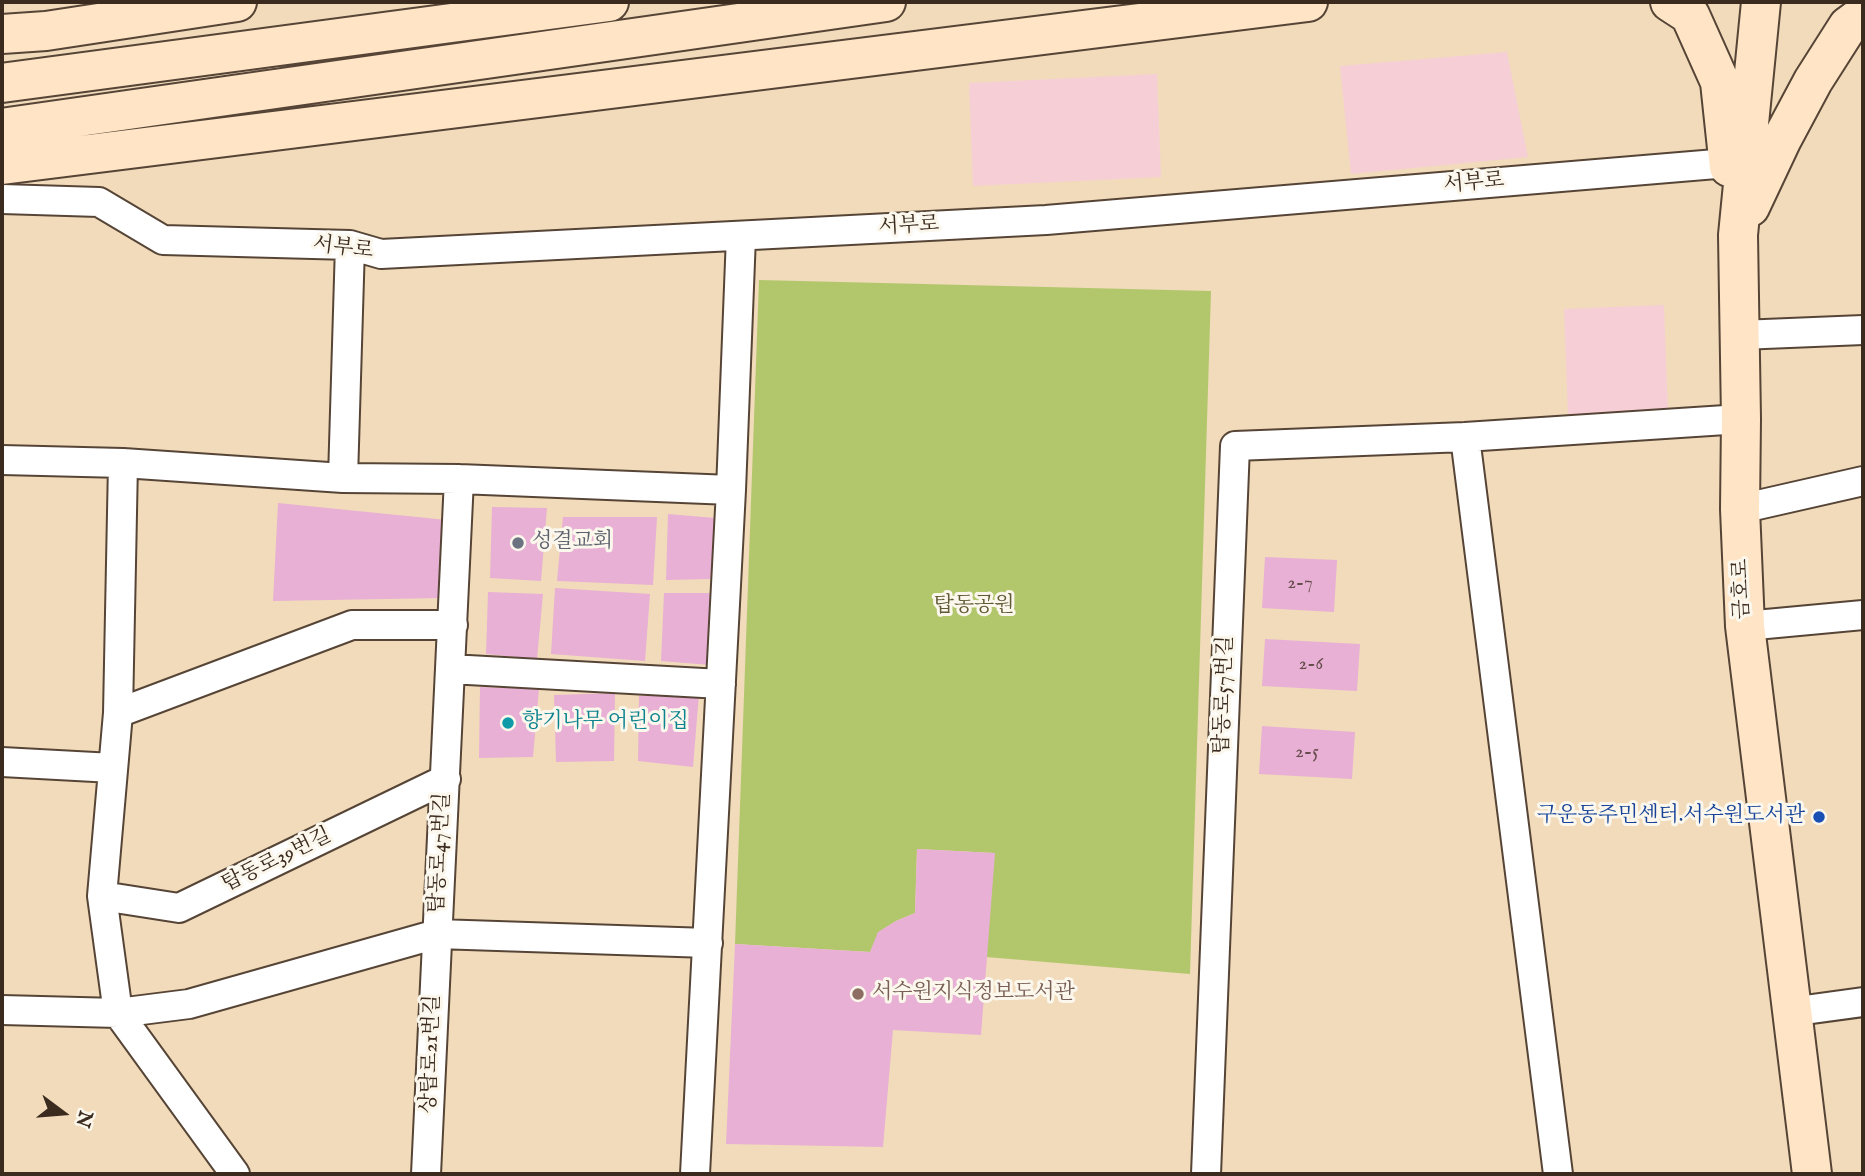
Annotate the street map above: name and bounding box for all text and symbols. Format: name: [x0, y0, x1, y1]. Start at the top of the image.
street label: 서부로: [1443, 169, 1505, 199]
street label: 서부로: [878, 213, 940, 241]
street label: 서부로: [311, 233, 375, 265]
place label: 성결교회: [532, 530, 613, 556]
marker: 성결교회: [510, 535, 526, 551]
street label: 금호로: [1729, 558, 1757, 620]
house number: 2-7: [1287, 573, 1313, 595]
park label: 탑동공원: [933, 594, 1015, 620]
street label: 탑동로57번길: [1210, 635, 1240, 755]
house number: 2-6: [1299, 654, 1323, 676]
place label: 향기나무 어린이집: [522, 710, 689, 736]
marker: 향기나무 어린이집: [500, 715, 516, 731]
house number: 2-5: [1295, 742, 1319, 764]
street label: 탑동로47번길: [425, 792, 457, 914]
place label: 구운동주민센터.서수원도서관: [1537, 804, 1805, 830]
marker: 구운동주민센터.서수원도서관: [1811, 809, 1827, 825]
street label: 탑동로39번길: [218, 824, 336, 898]
place label: 서수원지식정보도서관: [872, 981, 1075, 1007]
marker: 서수원지식정보도서관: [850, 986, 866, 1002]
street label: 상탑로21번길: [417, 994, 447, 1114]
north arrow: [28, 1078, 98, 1148]
text: N: [69, 1108, 97, 1130]

